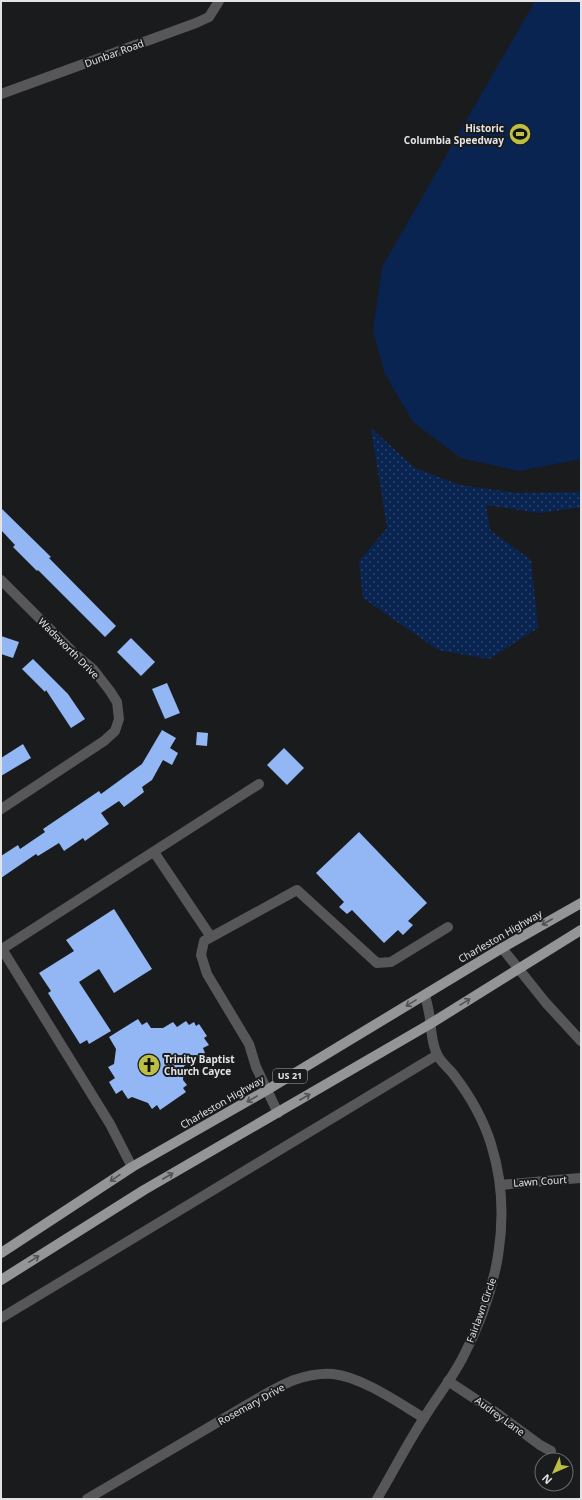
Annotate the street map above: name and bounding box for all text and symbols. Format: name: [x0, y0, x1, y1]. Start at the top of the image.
street label: Dunbar Road: [82, 36, 146, 70]
place label: Historic Columbia Speedway: [404, 121, 504, 147]
sports icon: Historic Columbia Speedway: [507, 121, 533, 147]
street label: Wadsworth Drive: [35, 614, 103, 682]
street label: Charleston Highway: [456, 906, 545, 966]
one-way arrow: [541, 919, 553, 927]
one-way arrow: [459, 997, 471, 1005]
one-way arrow: [405, 1000, 417, 1008]
church icon: Trinity Baptist Church Cayce: [136, 1052, 162, 1078]
place label: Trinity Baptist Church Cayce: [164, 1052, 235, 1078]
road number: US 21: [273, 1069, 307, 1083]
street label: Charleston Highway: [178, 1072, 267, 1132]
one-way arrow: [299, 1092, 311, 1100]
one-way arrow: [246, 1095, 258, 1103]
one-way arrow: [162, 1172, 174, 1180]
street label: Lawn Court: [513, 1172, 568, 1190]
one-way arrow: [110, 1174, 121, 1182]
one-way arrow: [28, 1255, 40, 1263]
street label: Fairlawn Circle: [463, 1275, 499, 1344]
street label: Rosemary Drive: [215, 1380, 287, 1428]
street label: Audrey Lane: [472, 1393, 528, 1439]
north arrow: [534, 1452, 574, 1492]
text: N: [538, 1471, 555, 1488]

